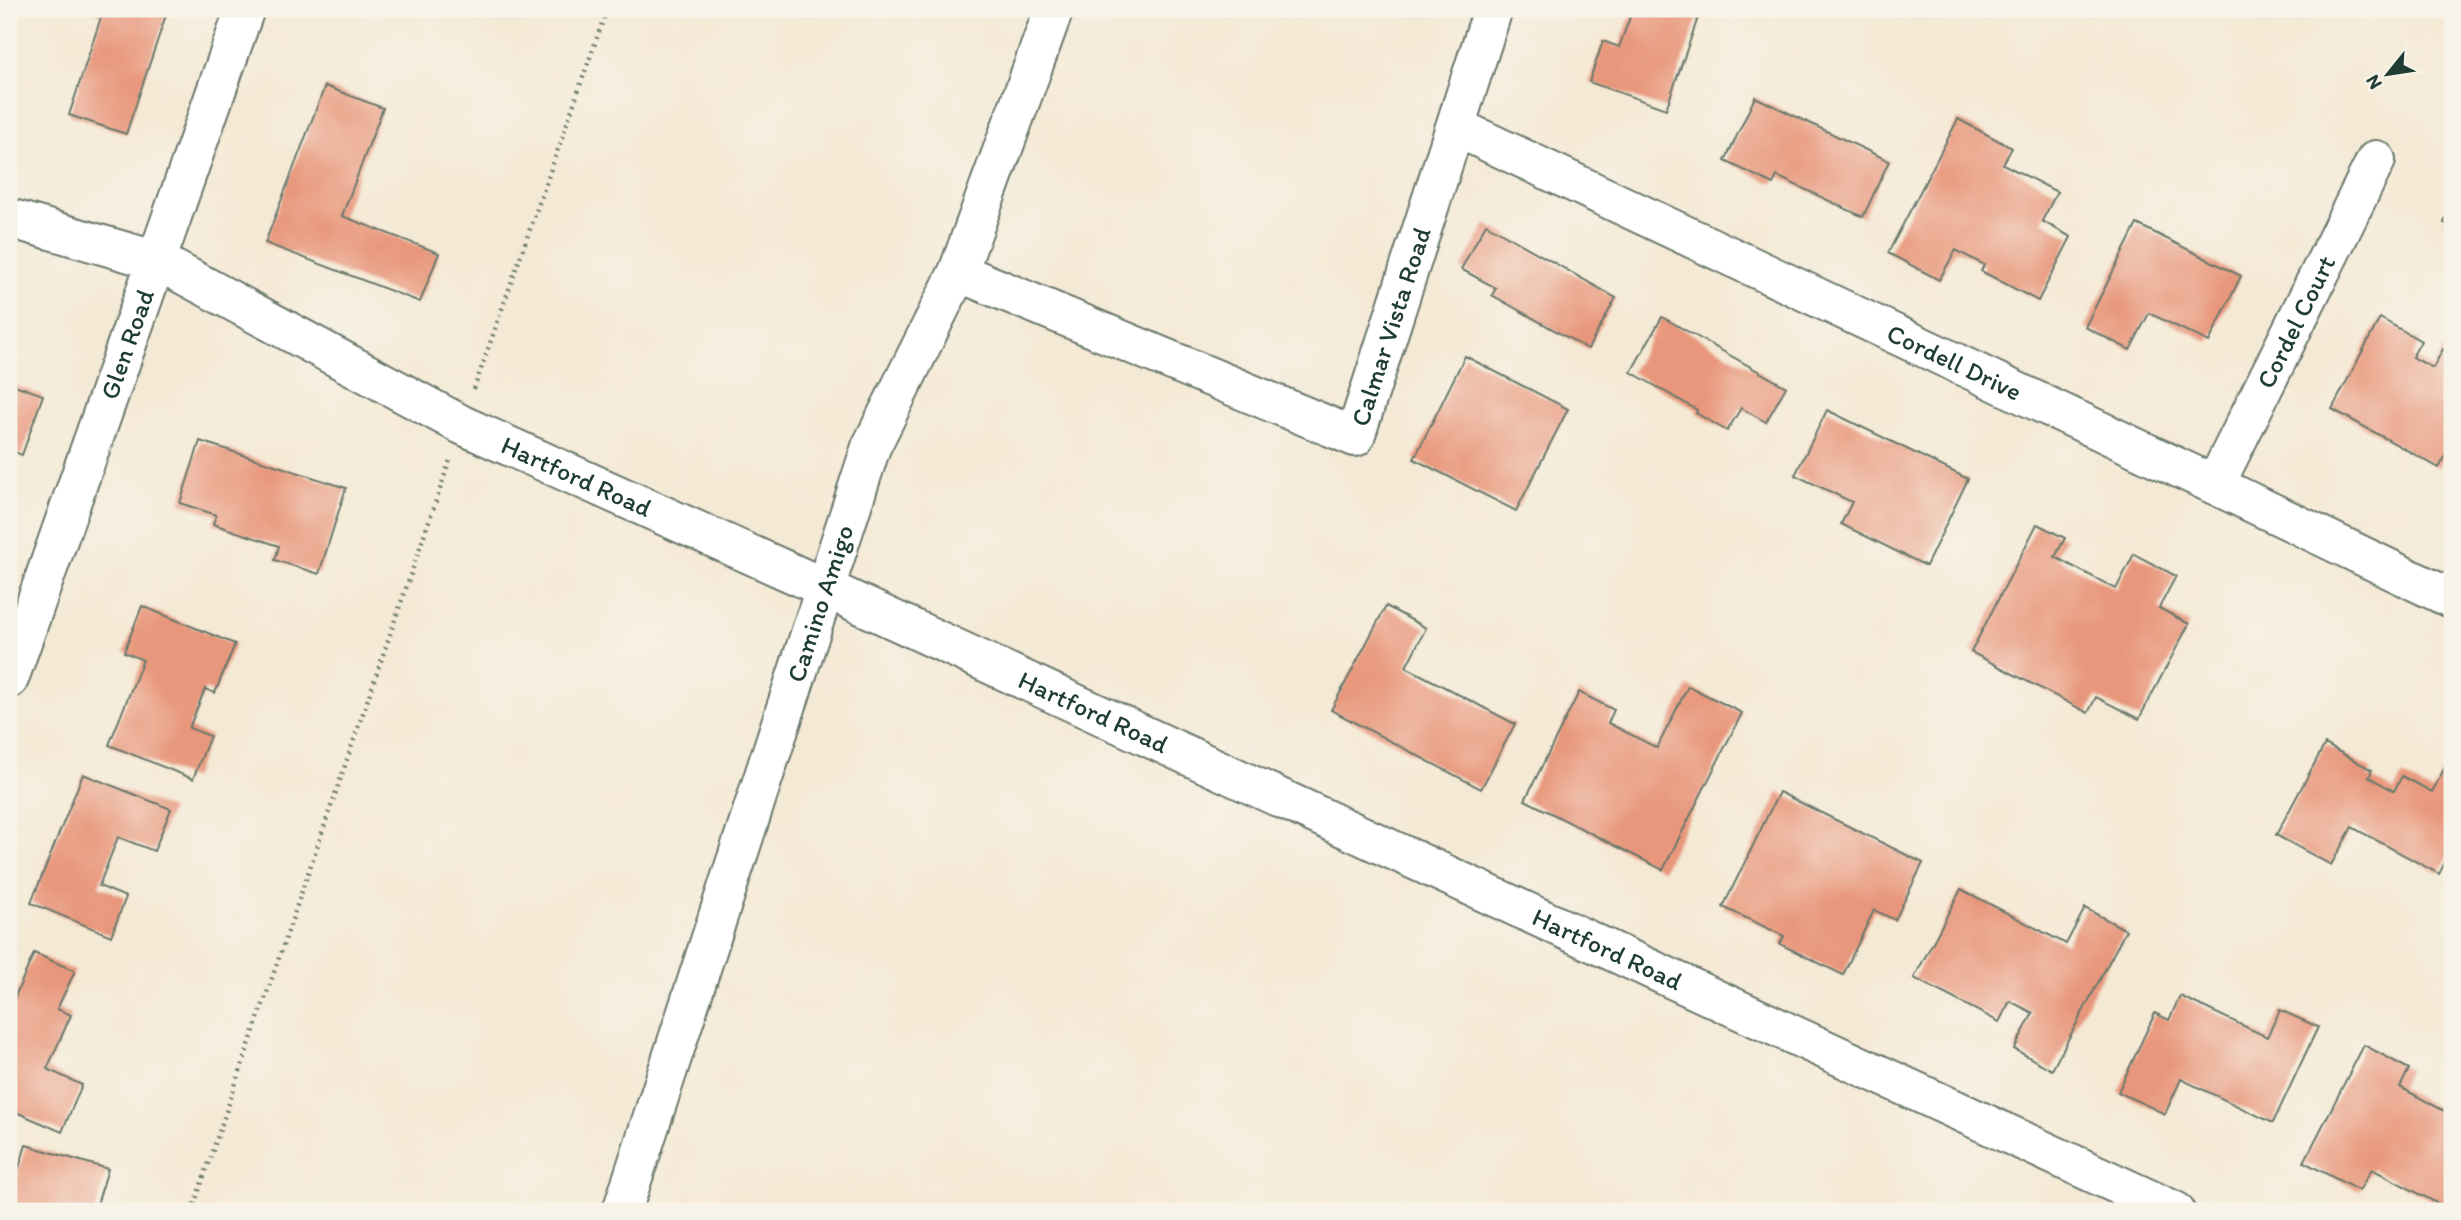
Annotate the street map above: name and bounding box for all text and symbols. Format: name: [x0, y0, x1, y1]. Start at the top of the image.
north arrow: [2352, 38, 2422, 108]
text: N: [2361, 71, 2387, 94]
street label: Calmar Vista Road: [1344, 223, 1438, 430]
street label: Cordel Court: [2249, 250, 2342, 394]
street label: Glen Road: [93, 285, 161, 403]
street label: Cordell Drive: [1882, 317, 2027, 408]
street label: Hartford Road: [496, 429, 657, 524]
street label: Camino Amigo: [779, 521, 861, 686]
street label: Hartford Road: [1013, 664, 1173, 760]
street label: Hartford Road: [1527, 901, 1687, 997]

